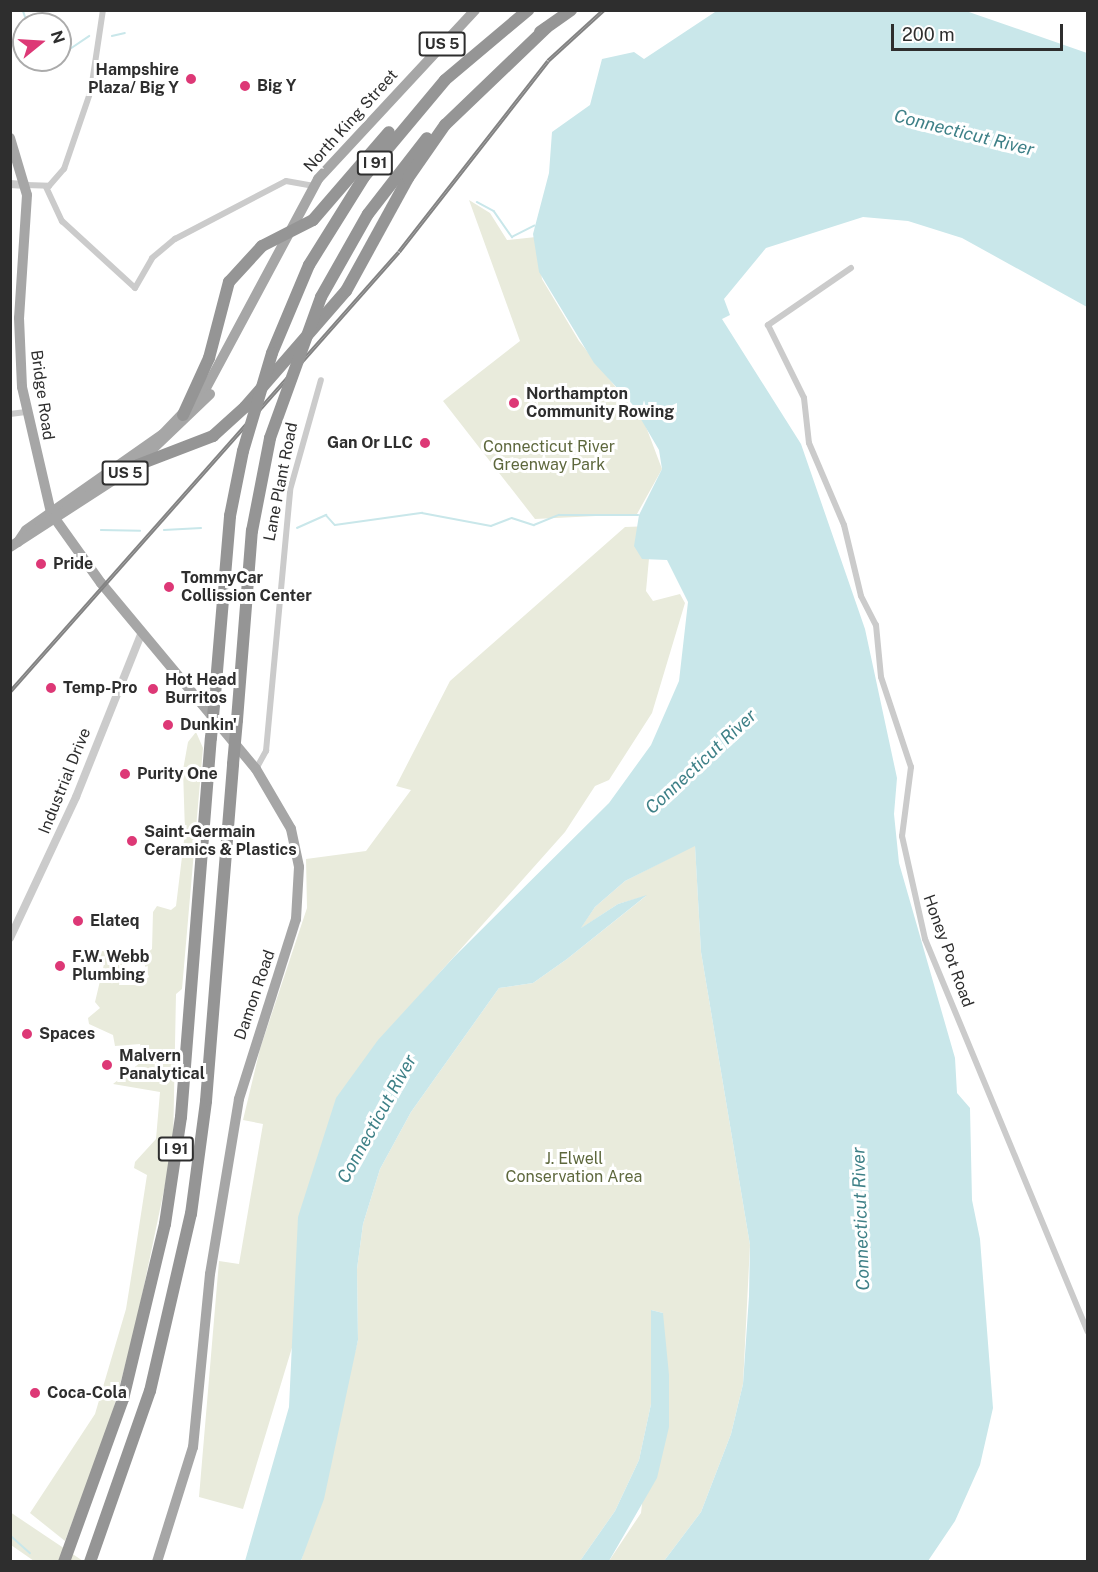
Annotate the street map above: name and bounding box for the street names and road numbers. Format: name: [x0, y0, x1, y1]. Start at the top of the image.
road number: US 5: [418, 32, 466, 56]
street label: North King Street: [300, 66, 402, 176]
road number: I 91: [356, 151, 394, 175]
street label: Bridge Road: [26, 349, 58, 441]
street label: Lane Plant Road: [260, 421, 302, 543]
road number: US 5: [101, 461, 149, 485]
street label: Industrial Drive: [35, 725, 95, 837]
street label: Honey Pot Road: [919, 892, 977, 1010]
street label: Damon Road: [231, 948, 279, 1042]
road number: I 91: [156, 1137, 195, 1161]

